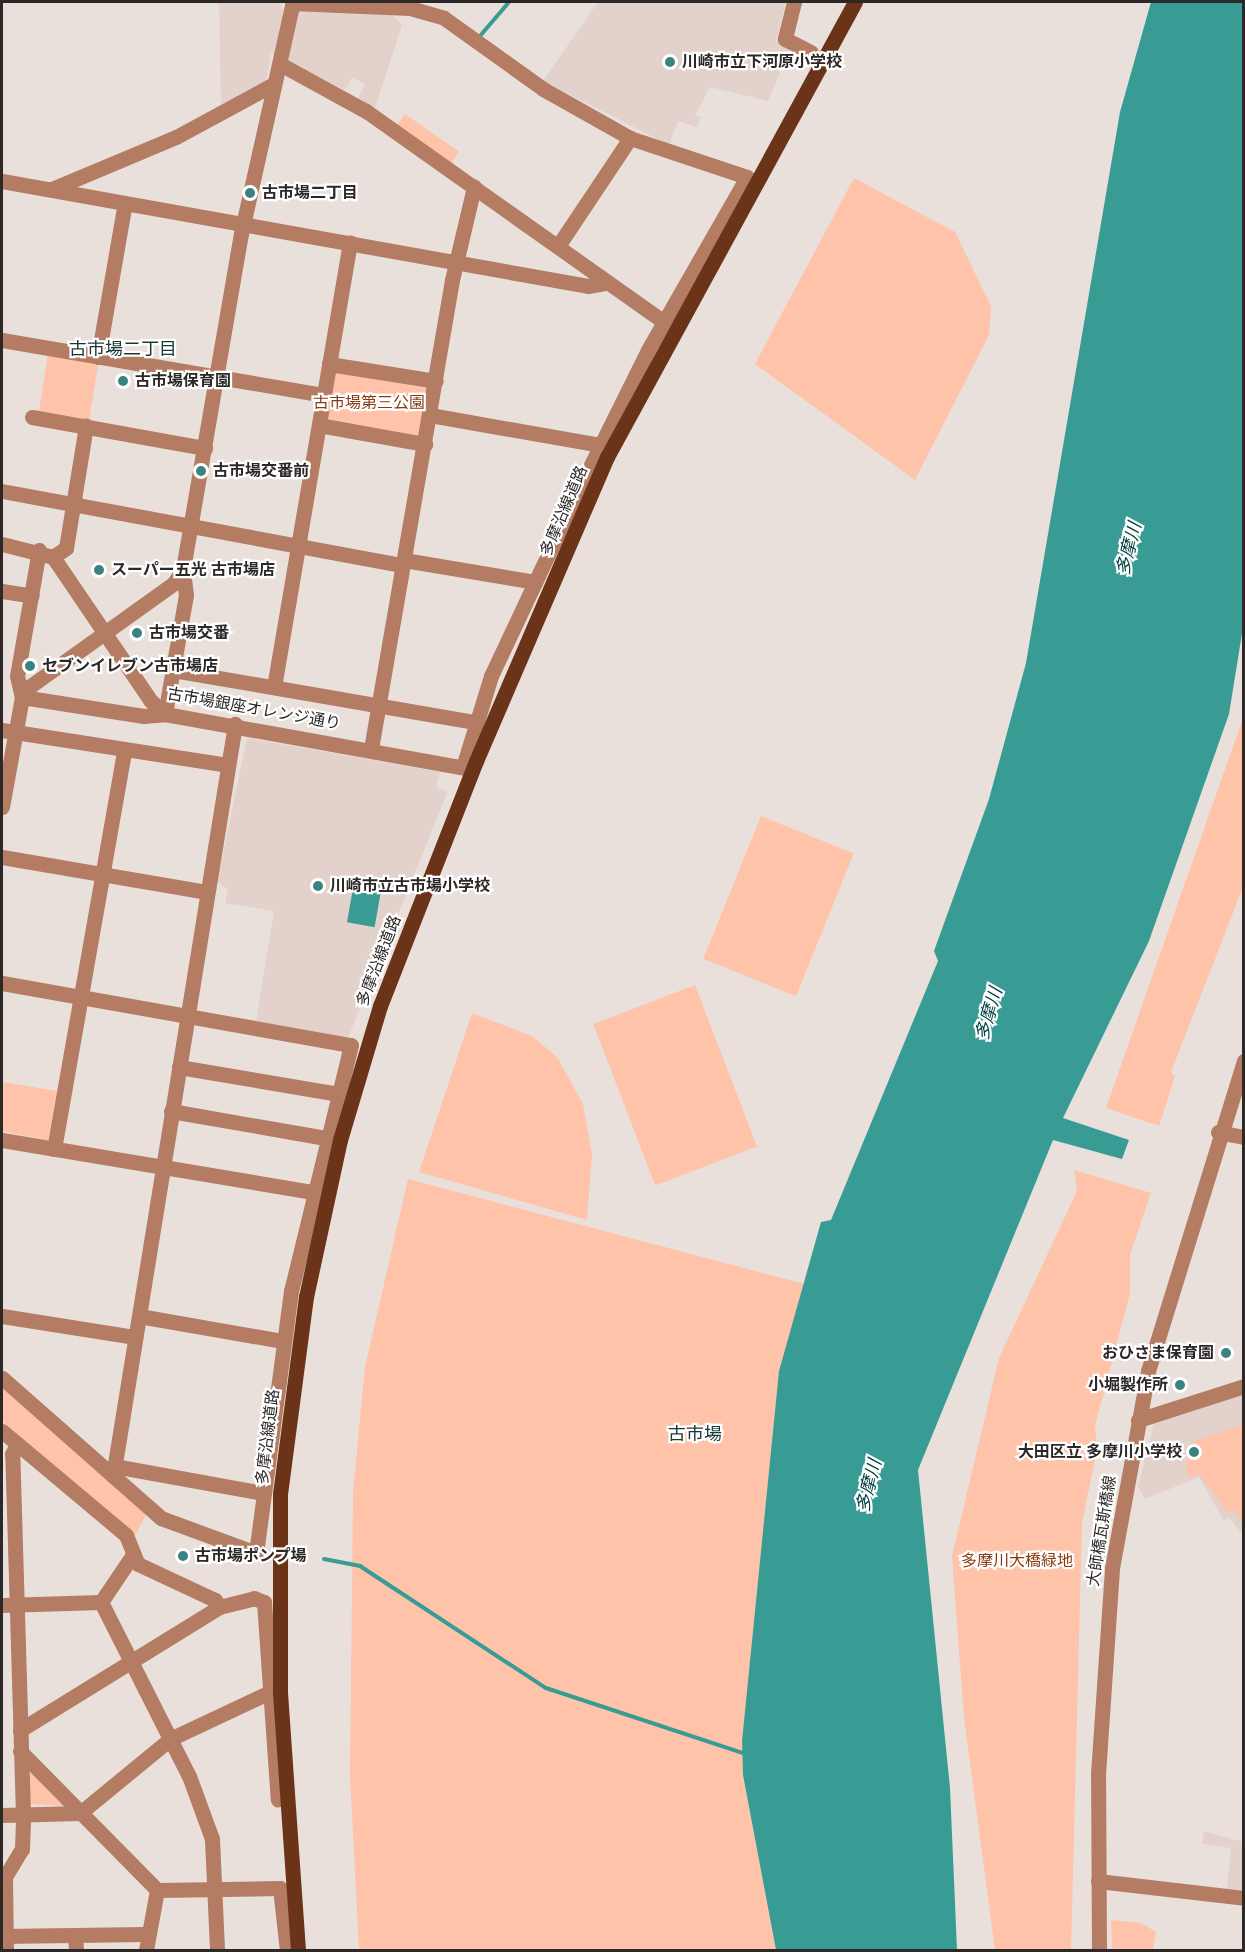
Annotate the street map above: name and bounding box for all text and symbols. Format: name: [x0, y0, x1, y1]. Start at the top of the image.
place label: 川崎市立下河原小学校: [682, 52, 842, 72]
marker: 川崎市立下河原小学校: [663, 55, 677, 69]
place label: 古市場二丁目: [262, 183, 358, 203]
marker: 古市場二丁目: [243, 186, 257, 200]
district label: 古市場二丁目: [69, 338, 177, 360]
place label: 古市場保育園: [135, 371, 231, 391]
marker: 古市場保育園: [116, 374, 130, 388]
park label: 古市場第三公園: [313, 393, 425, 413]
place label: 古市場交番前: [213, 461, 309, 481]
street label: 多摩沿線道路: [536, 463, 592, 559]
marker: 古市場交番前: [194, 464, 208, 478]
water label: 多摩川: [1112, 520, 1146, 578]
place label: スーパー五光 古市場店: [111, 560, 275, 580]
marker: スーパー五光 古市場店: [92, 563, 106, 577]
place label: 古市場交番: [149, 623, 229, 643]
marker: 古市場交番: [130, 626, 144, 640]
place label: セブンイレブン古市場店: [42, 656, 218, 676]
marker: セブンイレブン古市場店: [23, 659, 37, 673]
street label: 古市場銀座オレンジ通り: [166, 684, 342, 734]
place label: 川崎市立古市場小学校: [330, 876, 490, 896]
marker: 川崎市立古市場小学校: [311, 879, 325, 893]
street label: 多摩沿線道路: [353, 913, 405, 1009]
water label: 多摩川: [971, 985, 1007, 1043]
place label: おひさま保育園: [1102, 1343, 1214, 1363]
marker: おひさま保育園: [1219, 1346, 1233, 1360]
place label: 小堀製作所: [1088, 1375, 1168, 1395]
marker: 小堀製作所: [1173, 1378, 1187, 1392]
street label: 多摩沿線道路: [253, 1388, 283, 1486]
district label: 古市場: [668, 1423, 722, 1445]
place label: 大田区立 多摩川小学校: [1018, 1442, 1182, 1462]
marker: 大田区立 多摩川小学校: [1187, 1445, 1201, 1459]
water label: 多摩川: [852, 1457, 886, 1515]
street label: 大師橋瓦斯橋線: [1084, 1474, 1120, 1588]
place label: 古市場ポンプ場: [195, 1546, 307, 1566]
marker: 古市場ポンプ場: [176, 1549, 190, 1563]
park label: 多摩川大橋緑地: [961, 1551, 1073, 1571]

